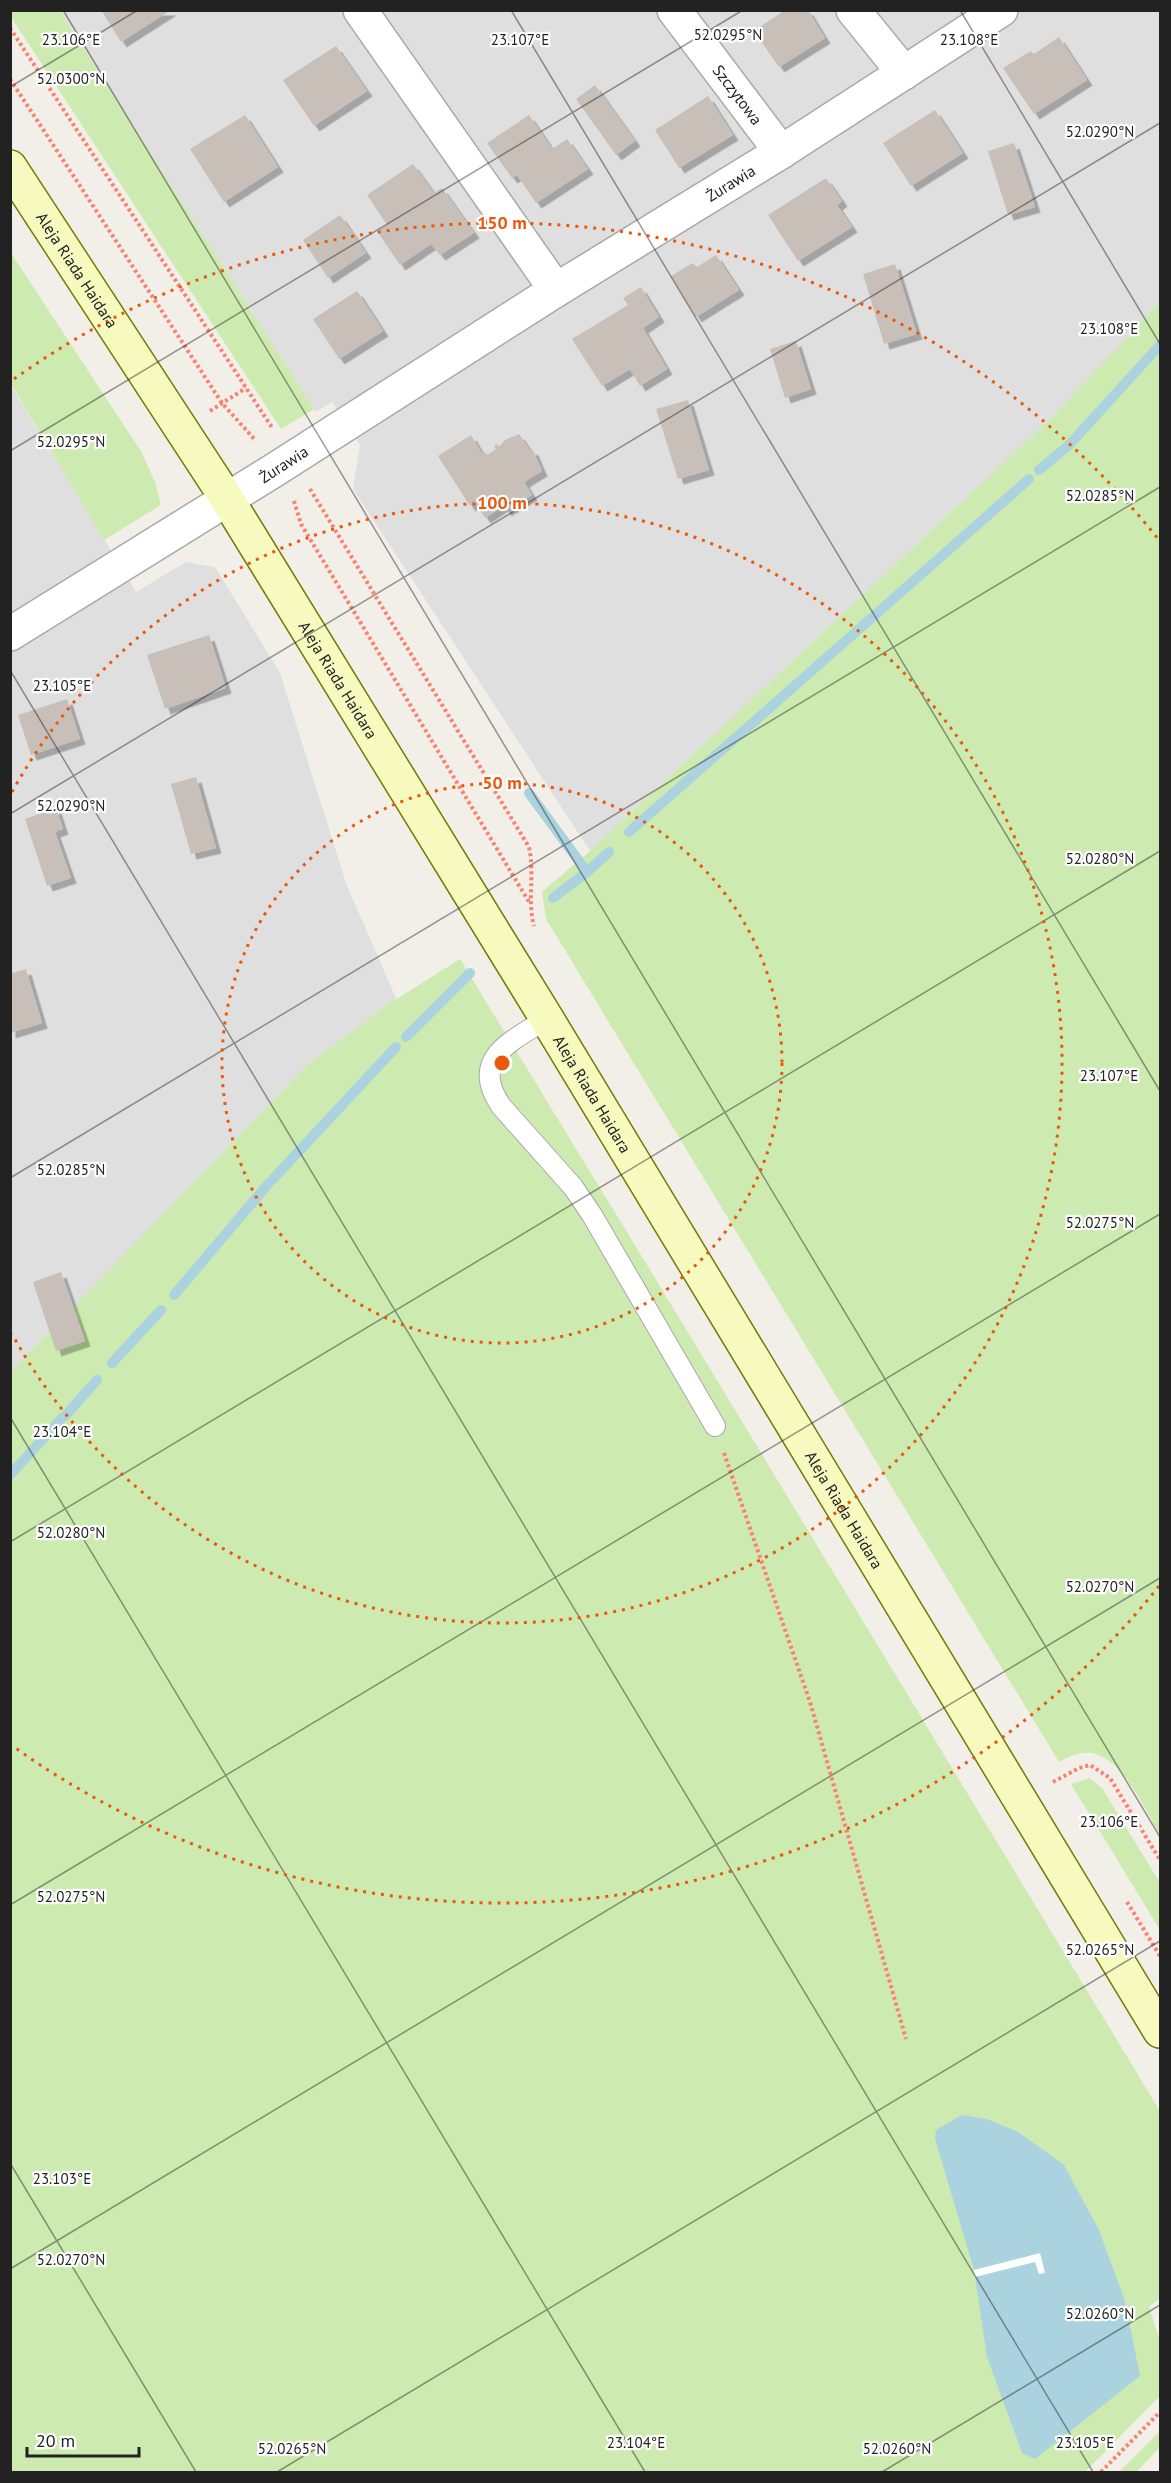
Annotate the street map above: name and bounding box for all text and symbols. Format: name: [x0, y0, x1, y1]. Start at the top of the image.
text: 52.0295°N: [694, 25, 762, 44]
text: 23.106°E: [42, 30, 100, 49]
text: 23.107°E: [491, 30, 549, 49]
text: 23.108°E: [940, 30, 998, 49]
street label: Szczytowa: [709, 61, 767, 129]
text: 52.0300°N: [37, 69, 105, 88]
text: 52.0290°N: [1066, 122, 1134, 141]
street label: Żurawia: [702, 160, 759, 206]
street label: Aleja Riada Haidara: [32, 208, 122, 332]
text: 150 m: [477, 211, 527, 234]
text: 23.108°E: [1080, 319, 1138, 338]
text: 52.0295°N: [37, 432, 105, 451]
street label: Żurawia: [255, 441, 312, 487]
text: 52.0285°N: [1066, 486, 1134, 505]
text: 100 m: [477, 491, 527, 514]
street label: Aleja Riada Haidara: [295, 617, 382, 742]
text: 23.105°E: [33, 676, 91, 695]
text: 50 m: [482, 771, 522, 794]
text: 52.0290°N: [37, 796, 105, 815]
text: 52.0280°N: [1066, 849, 1134, 868]
street label: Aleja Riada Haidara: [549, 1032, 636, 1157]
centre of rings: [492, 1053, 512, 1073]
text: 23.107°E: [1080, 1066, 1138, 1085]
text: 52.0285°N: [37, 1160, 105, 1179]
text: 52.0275°N: [1066, 1213, 1134, 1232]
text: 23.104°E: [33, 1422, 91, 1441]
street label: Aleja Riada Haidara: [801, 1447, 888, 1572]
text: 52.0280°N: [37, 1523, 105, 1542]
text: 52.0270°N: [1066, 1577, 1134, 1596]
text: 23.106°E: [1080, 1812, 1138, 1831]
text: 52.0275°N: [37, 1887, 105, 1906]
text: 52.0265°N: [1066, 1940, 1134, 1959]
text: 23.103°E: [33, 2169, 91, 2188]
text: 52.0270°N: [37, 2250, 105, 2269]
text: 52.0260°N: [1066, 2304, 1134, 2323]
scale bar: [27, 2420, 140, 2458]
text: 20 m: [36, 2429, 75, 2452]
text: 23.104°E: [607, 2433, 665, 2452]
text: 23.105°E: [1056, 2433, 1114, 2452]
text: 52.0265°N: [258, 2439, 326, 2458]
text: 52.0260°N: [863, 2439, 931, 2458]

